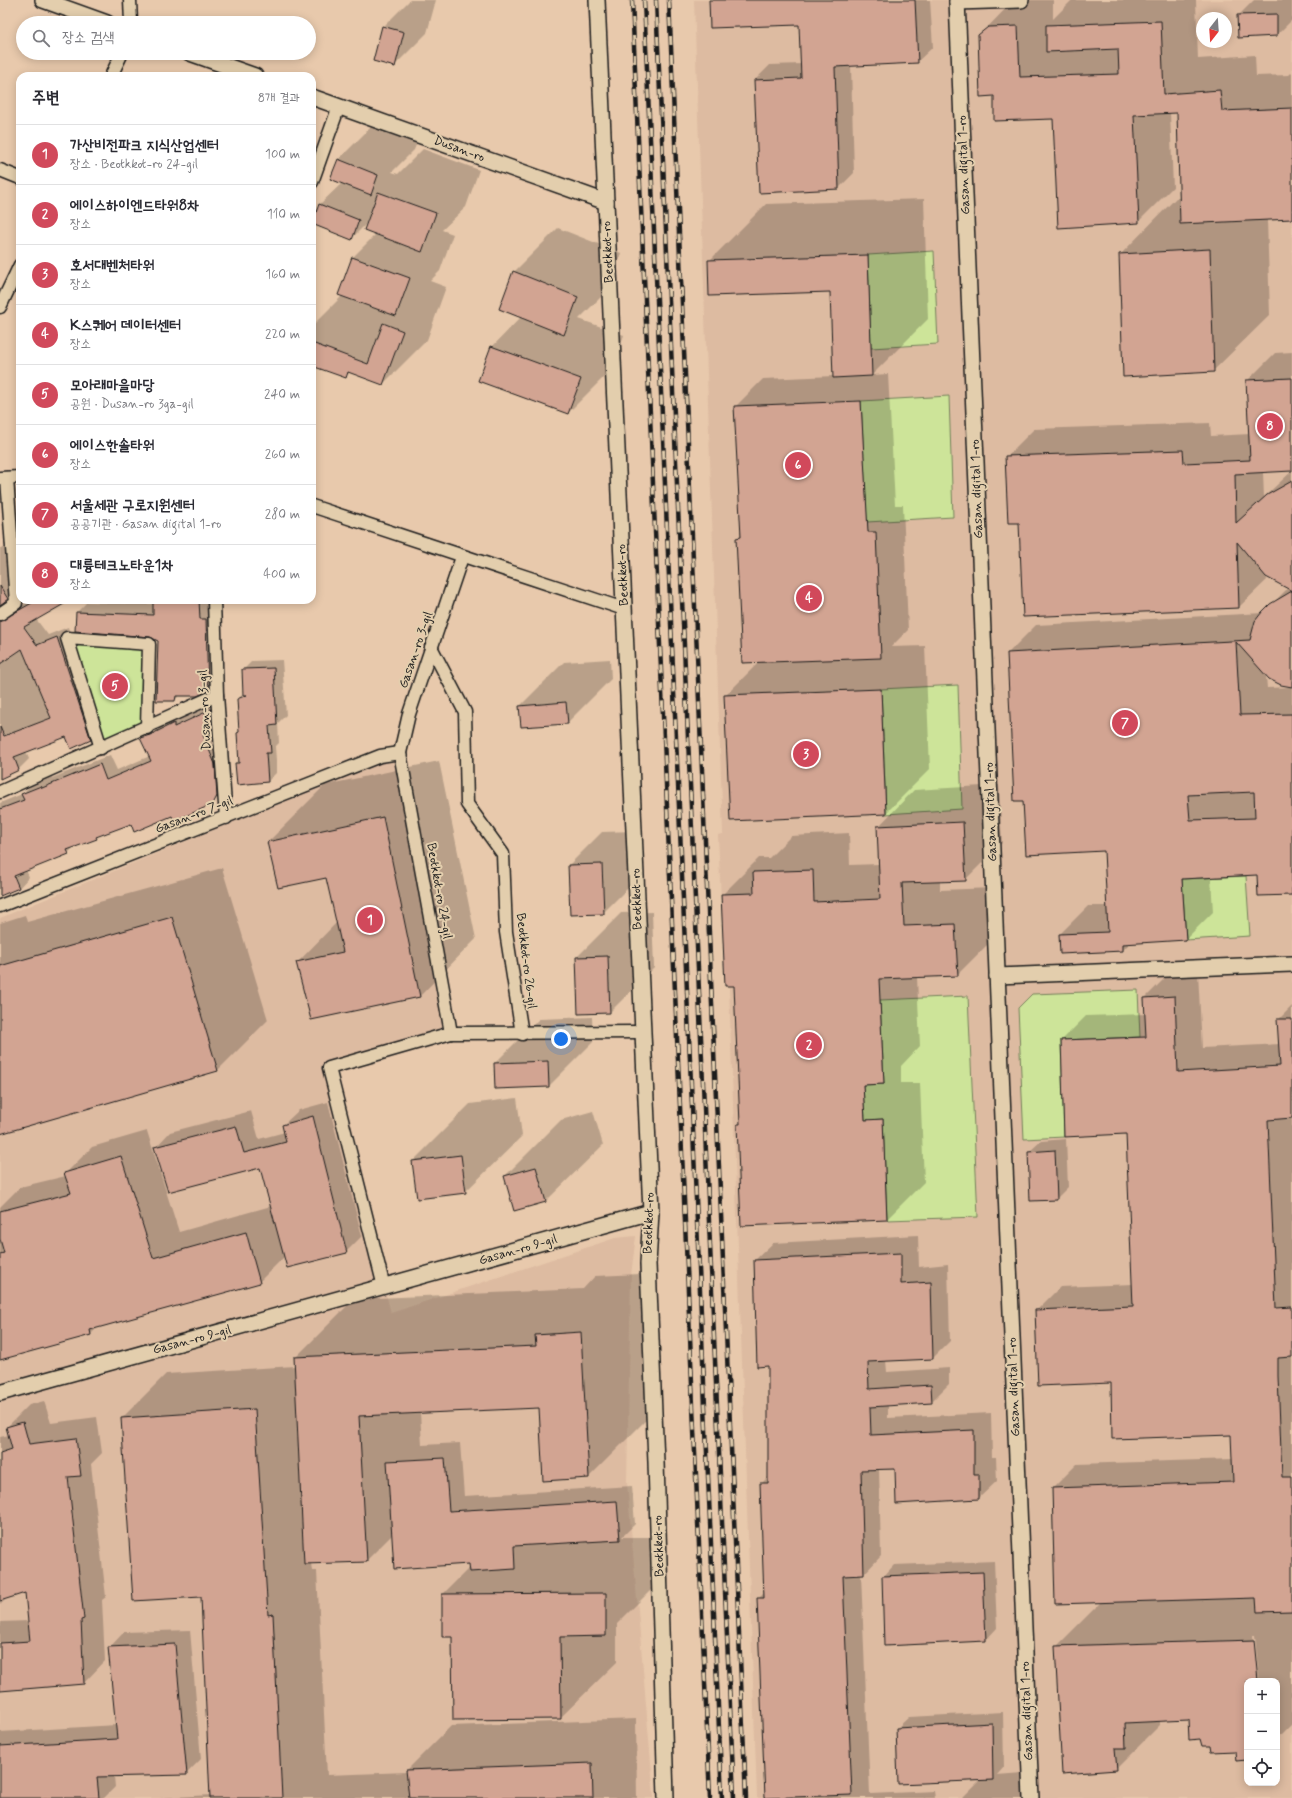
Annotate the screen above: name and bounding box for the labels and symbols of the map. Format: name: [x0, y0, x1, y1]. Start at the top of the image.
north arrow: [1196, 12, 1232, 48]
street label: Gasan digital 1-ro: [954, 115, 976, 215]
street label: Dusan-ro: [431, 132, 487, 166]
street label: Beotkkot-ro: [598, 221, 618, 283]
pin: 8: [1257, 411, 1283, 441]
street label: Gasan digital 1-ro: [967, 439, 989, 539]
pin: 6: [785, 450, 811, 480]
street label: Beotkkot-ro: [613, 544, 633, 606]
pin: 4: [796, 583, 822, 613]
street label: Gasan-ro 3-gil: [395, 609, 437, 691]
street label: Dusan-ro 3-gil: [194, 669, 216, 751]
pin: 5: [102, 671, 128, 701]
pin: 7: [1112, 708, 1138, 738]
pin: 3: [793, 739, 819, 769]
street label: Gasan digital 1-ro: [981, 762, 1003, 862]
street label: Gasan-ro 7-gil: [153, 792, 235, 838]
street label: Beotkkot-ro 24-gil: [422, 842, 456, 940]
street label: Beotkkot-ro: [627, 868, 647, 930]
pin: 1: [357, 905, 383, 935]
street label: Beotkkot-ro 26-gil: [512, 912, 540, 1010]
your location: [551, 1029, 571, 1049]
pin: 2: [796, 1030, 822, 1060]
street label: Beotkkot-ro: [639, 1192, 659, 1254]
street label: Gasan-ro 9-gil: [477, 1231, 559, 1269]
street label: Gasan-ro 9-gil: [151, 1321, 233, 1359]
street label: Gasan digital 1-ro: [1004, 1337, 1026, 1437]
street label: Beotkkot-ro: [649, 1515, 669, 1577]
street label: Gasan digital 1-ro: [1017, 1661, 1039, 1761]

